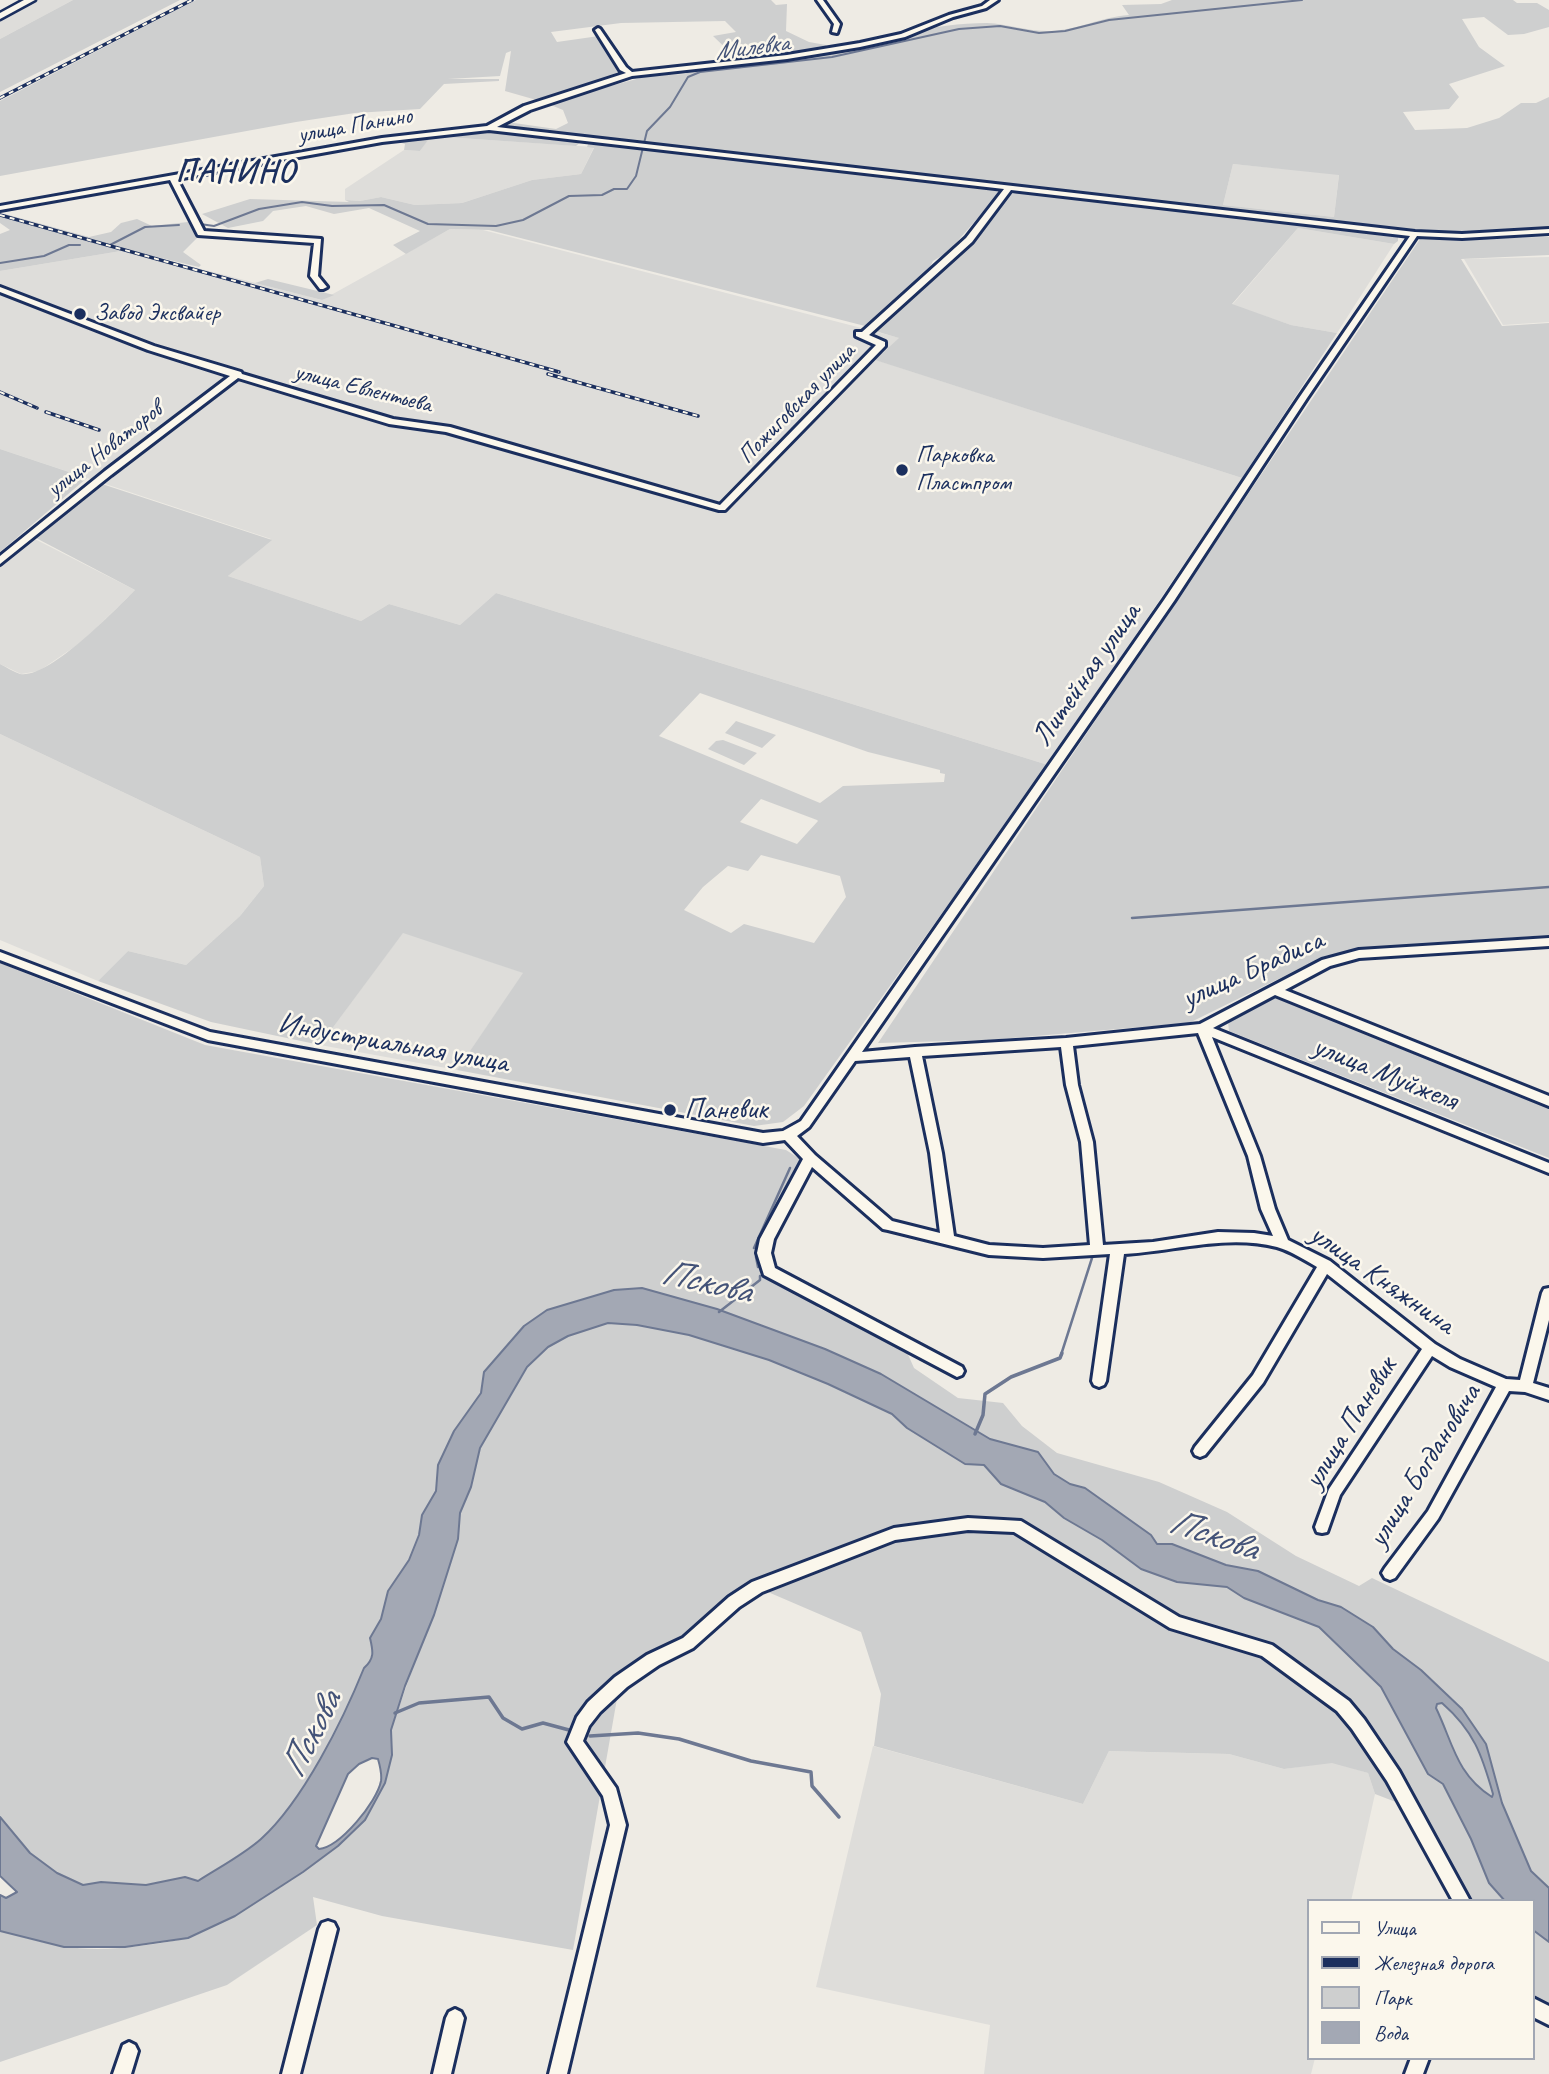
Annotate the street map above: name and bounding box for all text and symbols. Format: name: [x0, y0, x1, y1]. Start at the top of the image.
water label: Милевка: [713, 28, 791, 68]
street label: улица Панино: [296, 102, 414, 150]
district label: ПАНИНО: [172, 154, 300, 192]
place label: Завод Эксвайер: [94, 300, 220, 328]
marker: Завод Эксвайер: [72, 306, 88, 322]
street label: Пожиговская улица: [732, 338, 862, 470]
street label: улица Евлентьева: [291, 358, 435, 420]
street label: улица Новаторов: [41, 396, 169, 504]
place label: Парковка Пластпром: [916, 442, 1011, 498]
marker: Парковка Пластпром: [894, 462, 910, 478]
street label: Литейная улица: [1025, 596, 1149, 754]
street label: улица Брадиса: [1177, 923, 1329, 1017]
street label: Индустриальная улица: [275, 1006, 511, 1082]
street label: улица Муйжеля: [1307, 1029, 1463, 1119]
place label: Паневик: [684, 1092, 768, 1128]
marker: Паневик: [662, 1102, 678, 1118]
street label: улица Княжнина: [1303, 1217, 1461, 1343]
water label: Пскова: [657, 1251, 755, 1315]
street label: улица Паневик: [1296, 1351, 1406, 1495]
street label: улица Богдановича: [1361, 1378, 1489, 1554]
water label: Пскова: [1163, 1500, 1263, 1572]
water label: Пскова: [271, 1684, 353, 1786]
legend: [1308, 1899, 1535, 2060]
text: Улица: [1374, 1915, 1416, 1941]
text: Железная дорога: [1374, 1950, 1494, 1976]
text: Парк: [1374, 1985, 1411, 2011]
text: Вода: [1374, 2020, 1408, 2046]

